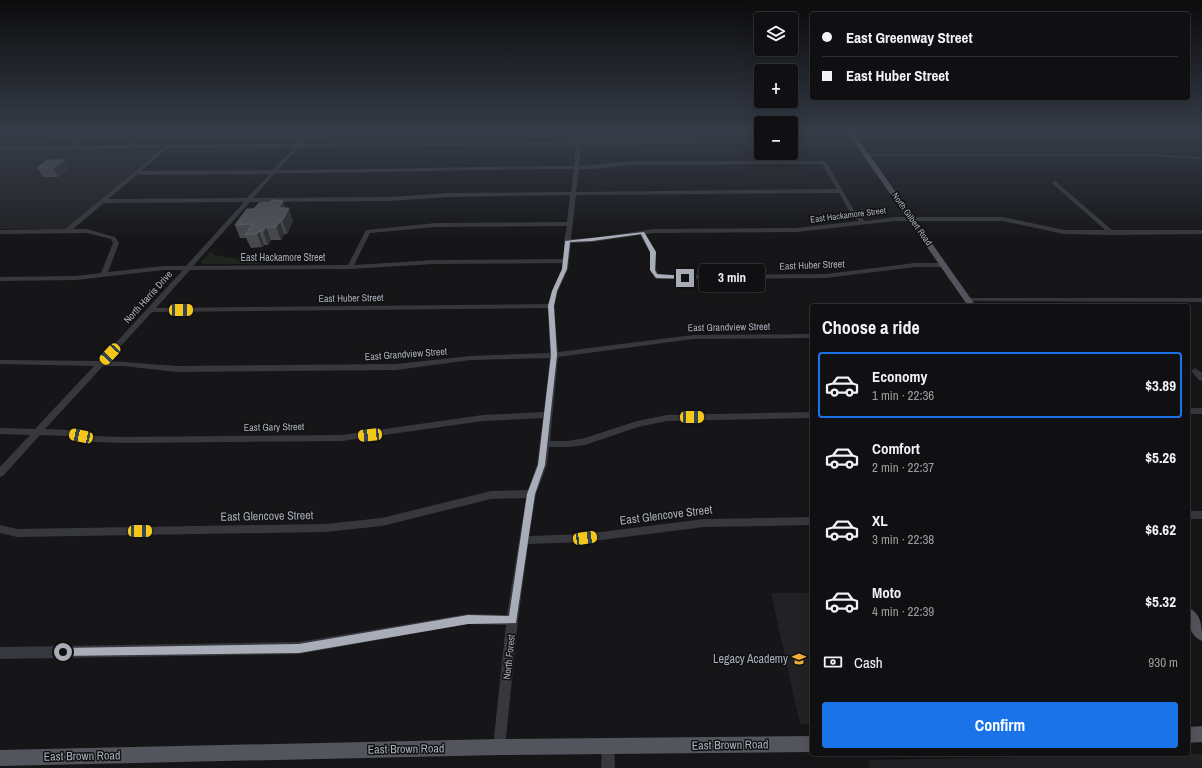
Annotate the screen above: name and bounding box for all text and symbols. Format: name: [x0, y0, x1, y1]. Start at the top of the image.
map controls: [754, 12, 798, 160]
button: layers: [754, 12, 798, 56]
text: East Greenway Street: [846, 27, 972, 48]
button: +: [754, 64, 798, 108]
text: East Huber Street: [846, 65, 949, 86]
button: −: [754, 116, 798, 160]
street label: North Gilbert Road: [889, 190, 935, 248]
street label: East Hackamore Street: [809, 204, 887, 226]
street label: East Hackamore Street: [241, 251, 326, 264]
street label: East Huber Street: [779, 257, 846, 273]
callout: 3 min: [699, 264, 765, 292]
street label: North Harris Drive: [121, 268, 175, 326]
route end: [676, 269, 694, 287]
text: 3 min: [718, 269, 746, 286]
street label: East Huber Street: [318, 291, 384, 305]
car: [169, 304, 193, 316]
text: Choose a ride: [822, 315, 920, 340]
street label: East Grandview Street: [688, 320, 771, 334]
car: [97, 341, 123, 367]
street label: East Grandview Street: [364, 345, 448, 363]
text: Economy: [872, 366, 927, 387]
icon: car: [824, 367, 860, 403]
text: $3.89: [1145, 375, 1176, 396]
text: 1 min · 22:36: [872, 387, 934, 404]
car: [680, 411, 704, 423]
street label: East Gary Street: [244, 420, 305, 434]
car: [68, 428, 94, 444]
car: [357, 428, 383, 442]
text: Comfort: [872, 438, 920, 459]
icon: car: [824, 439, 860, 475]
text: $5.26: [1145, 447, 1176, 468]
text: 2 min · 22:37: [872, 459, 934, 476]
street label: East Glencove Street: [619, 501, 713, 529]
street label: East Glencove Street: [220, 507, 314, 525]
text: XL: [872, 510, 888, 531]
icon: car: [824, 511, 860, 547]
text: $6.62: [1145, 519, 1176, 540]
car: [128, 525, 152, 537]
car: [572, 530, 598, 546]
text: 3 min · 22:38: [872, 531, 934, 548]
text: Moto: [872, 582, 901, 603]
icon: car: [824, 583, 860, 619]
text: $5.32: [1145, 591, 1176, 612]
text: 4 min · 22:39: [872, 603, 934, 620]
street label: North Forest: [500, 633, 518, 680]
route start: [54, 643, 72, 661]
place label: Legacy Academy: [713, 651, 788, 667]
school or university icon: Legacy Academy: [791, 651, 807, 667]
icon: cash: [822, 651, 844, 673]
text: Cash: [854, 652, 883, 673]
text: 930 m: [1148, 654, 1178, 671]
button: Confirm: [822, 702, 1178, 748]
street label: East Brown Road: [692, 736, 768, 754]
street label: East Brown Road: [368, 740, 444, 758]
street label: East Brown Road: [44, 747, 120, 765]

